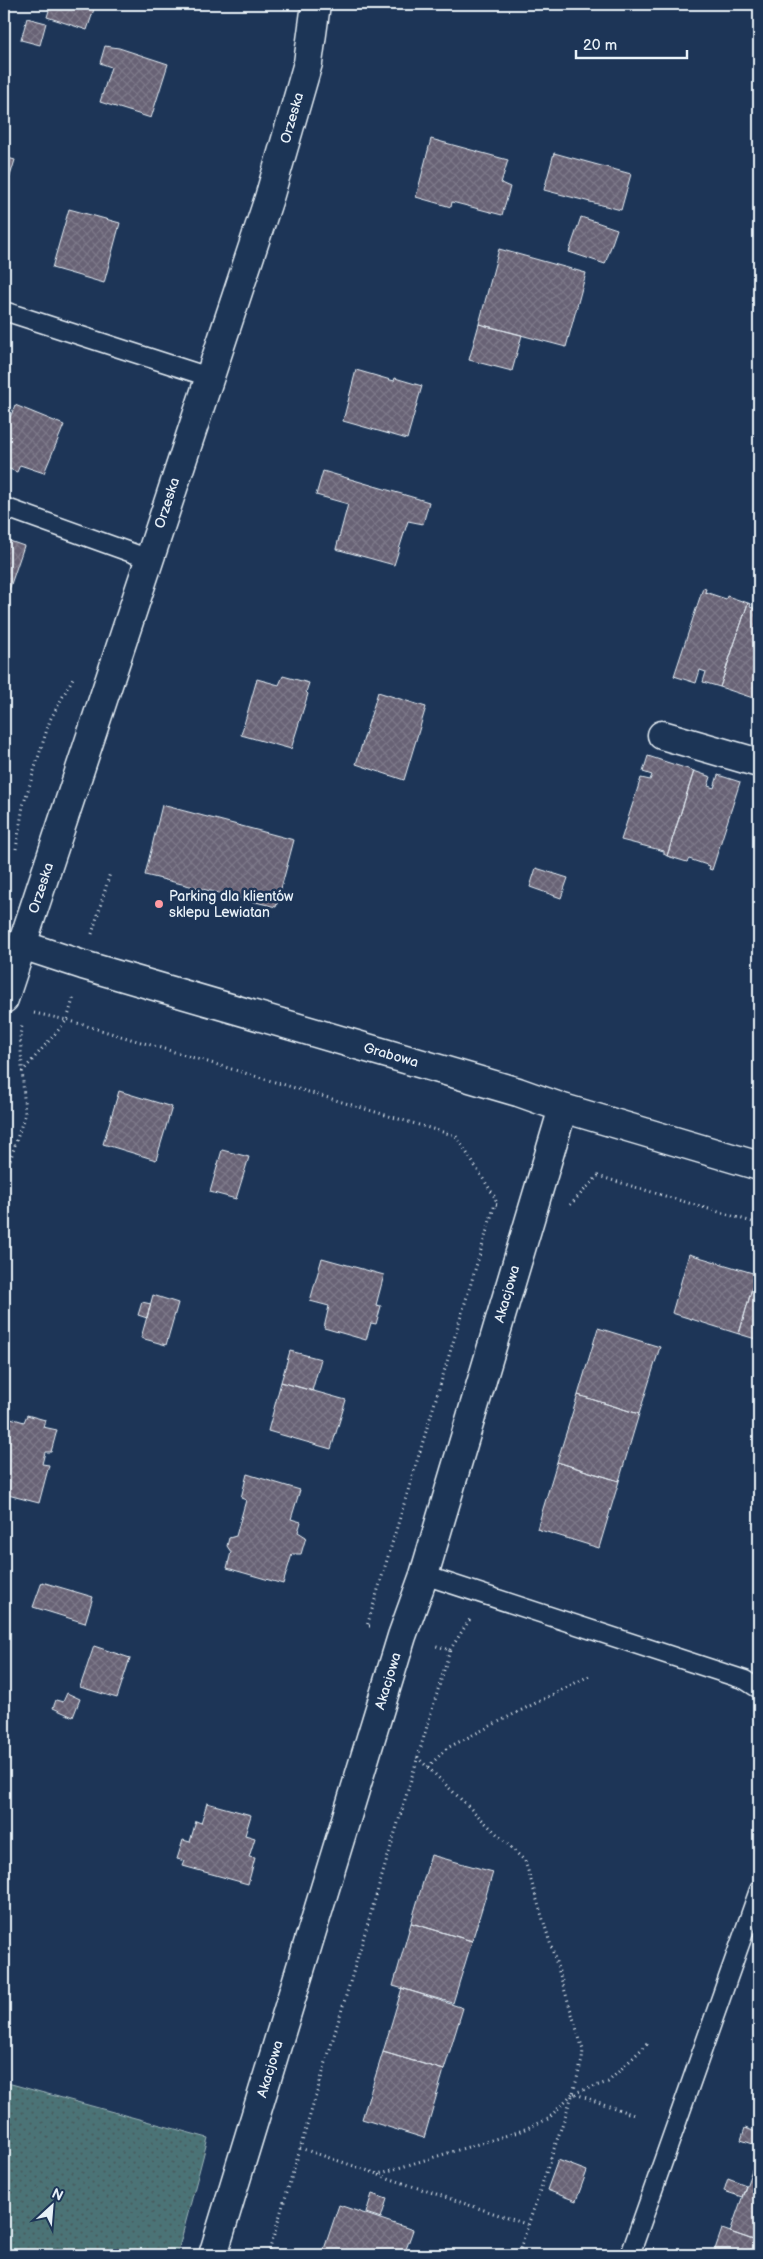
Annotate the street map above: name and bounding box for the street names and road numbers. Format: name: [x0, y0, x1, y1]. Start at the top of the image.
street label: Orzeska: [277, 90, 307, 145]
street label: Orzeska: [151, 475, 183, 530]
street label: Orzeska: [25, 860, 57, 915]
street label: Grabowa: [362, 1039, 420, 1071]
street label: Akacjowa: [491, 1263, 523, 1325]
street label: Akacjowa: [371, 1650, 405, 1712]
street label: Akacjowa: [253, 2038, 287, 2100]

